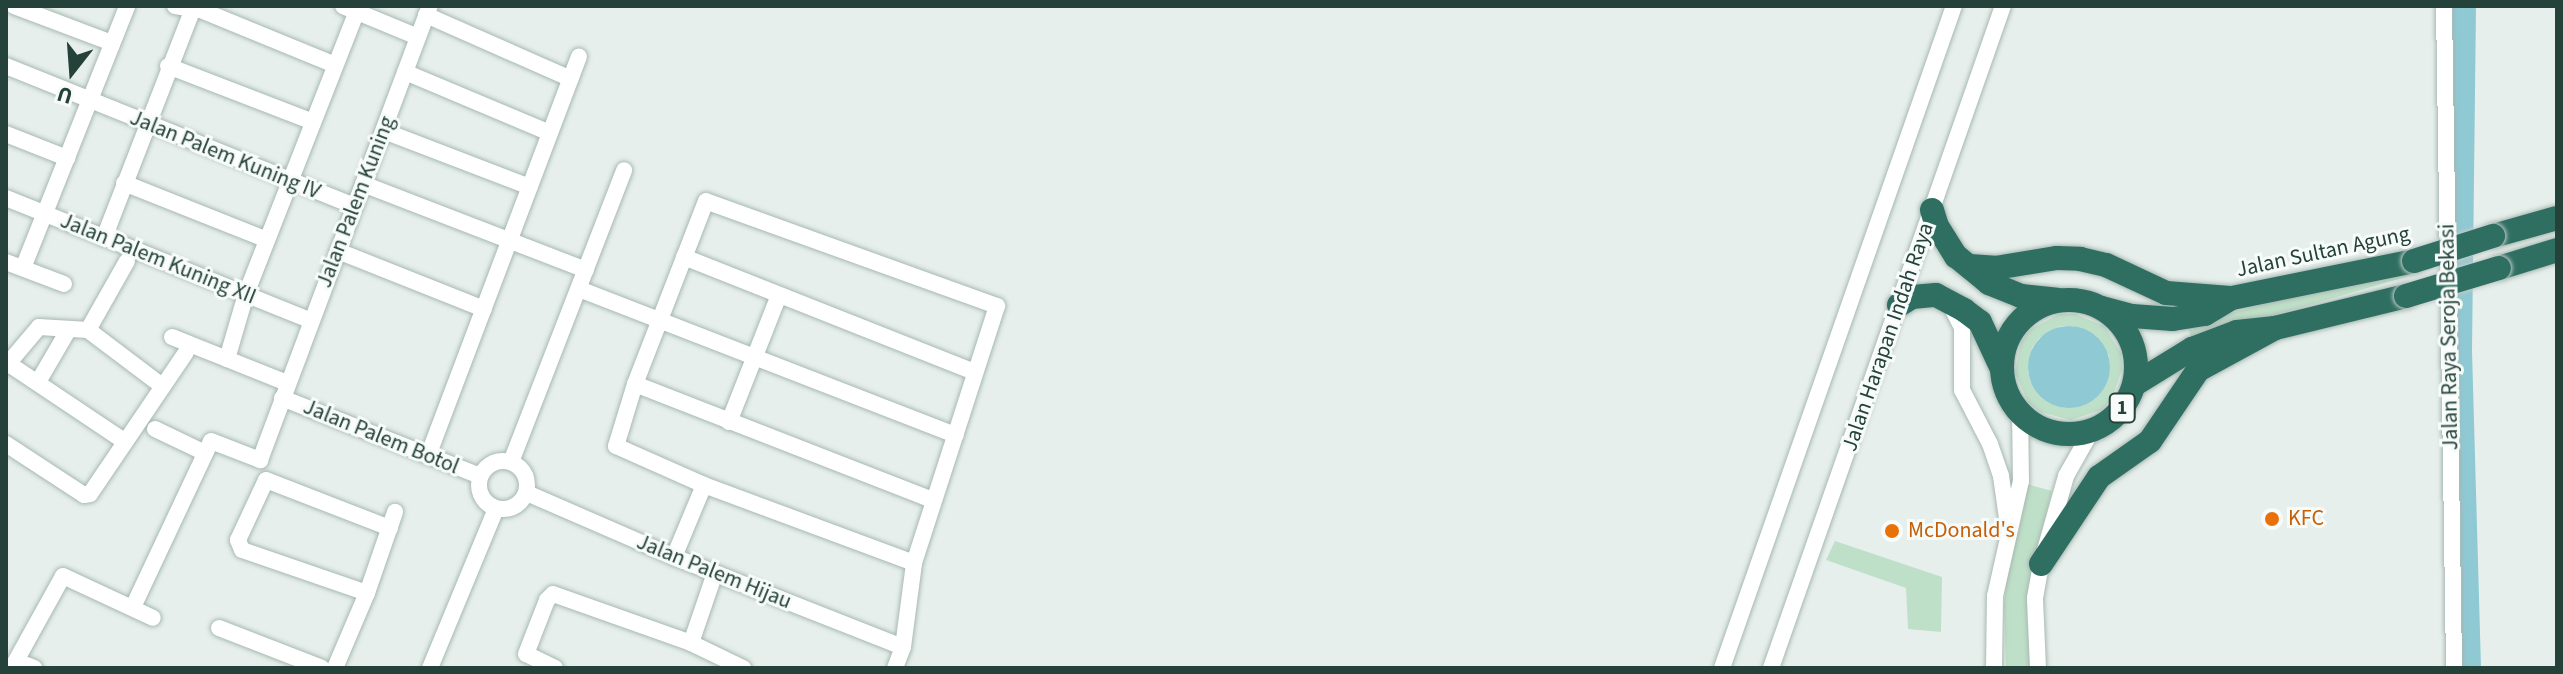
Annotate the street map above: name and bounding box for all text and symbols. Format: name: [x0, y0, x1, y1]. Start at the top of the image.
north arrow: [32, 32, 112, 112]
text: U: [53, 78, 77, 112]
street label: Jalan Palem Kuning IV: [126, 105, 324, 205]
street label: Jalan Palem Kuning: [311, 113, 401, 291]
street label: Jalan Palem Kuning XII: [56, 208, 260, 310]
street label: Jalan Harapan Indah Raya: [1836, 219, 1940, 455]
street label: Jalan Sultan Agung: [2234, 221, 2412, 283]
street label: Jalan Raya Seroja Bekasi: [2434, 223, 2464, 451]
road number: 1: [2108, 392, 2136, 424]
street label: Jalan Palem Botol: [299, 394, 463, 480]
place label: KFC: [2288, 506, 2324, 532]
marker: KFC: [2263, 510, 2281, 528]
place label: McDonald's: [1908, 518, 2015, 544]
marker: McDonald's: [1883, 522, 1901, 540]
street label: Jalan Palem Hijau: [633, 529, 795, 615]

